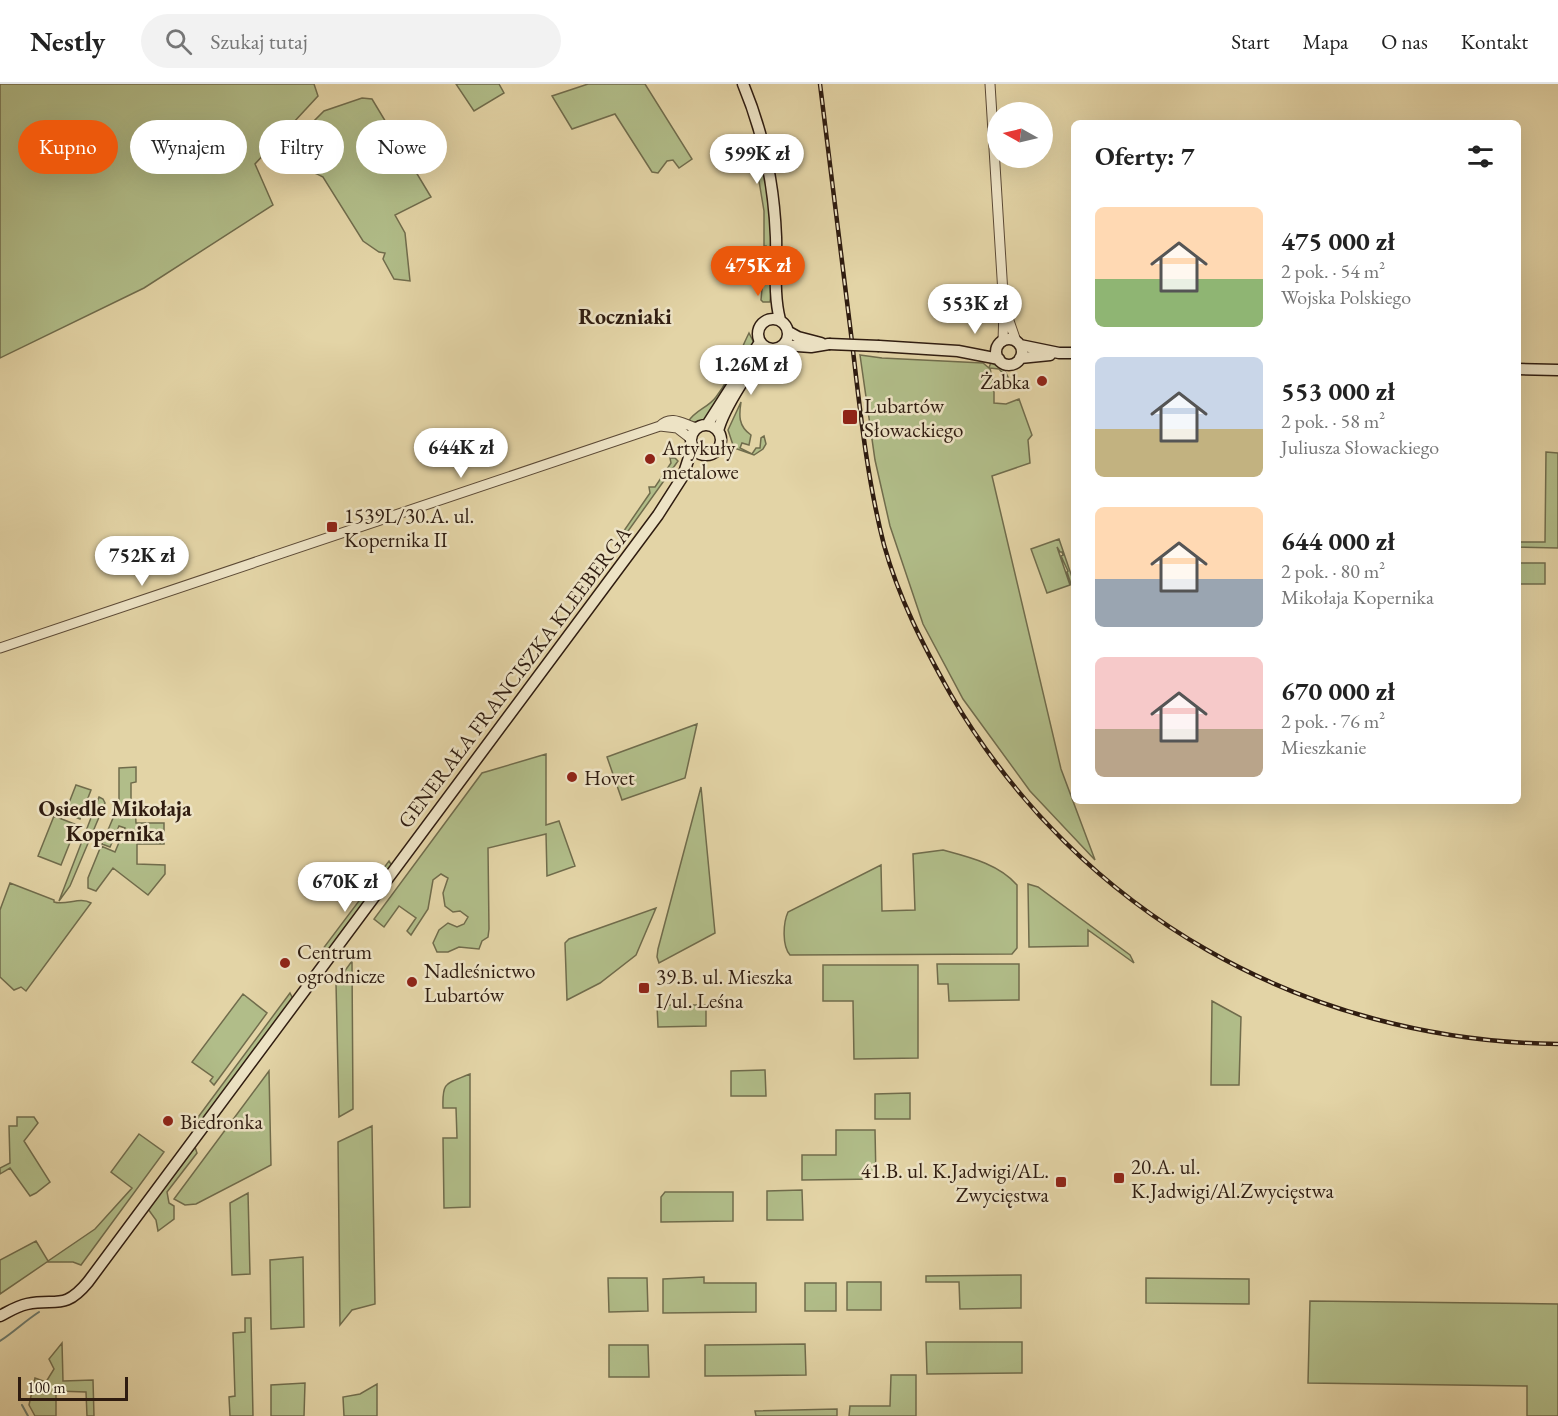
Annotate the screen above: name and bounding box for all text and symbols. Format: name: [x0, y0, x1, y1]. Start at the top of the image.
search box: [141, 14, 561, 68]
text: Nestly: [30, 23, 105, 59]
icon: search: [162, 25, 195, 58]
text: Szukaj tutaj: [210, 27, 308, 56]
text: Start: [1231, 28, 1270, 55]
text: Mapa: [1303, 28, 1348, 55]
text: O nas: [1381, 28, 1428, 55]
text: Kontakt: [1461, 28, 1528, 55]
north arrow: [987, 102, 1053, 168]
map controls: [987, 102, 1053, 168]
chip: Kupno: [18, 120, 118, 174]
chip: Wynajem: [130, 120, 247, 174]
chip: Filtry: [259, 120, 344, 174]
chip: Nowe: [356, 120, 447, 174]
pin: 599K zł: [702, 134, 812, 185]
text: Oferty: 7: [1095, 139, 1195, 173]
text: 599K zł: [724, 140, 790, 166]
icon: filters: [1464, 140, 1497, 173]
text: 475 000 zł: [1281, 224, 1395, 258]
icon: home: [1143, 231, 1215, 303]
pin: 475K zł: [703, 246, 813, 297]
text: 475K zł: [725, 252, 791, 278]
text: 2 pok. · 54 m²: [1281, 258, 1385, 284]
pin: 553K zł: [920, 284, 1030, 335]
text: Wojska Polskiego: [1281, 284, 1411, 310]
text: 553K zł: [942, 290, 1008, 316]
district label: Roczniaki: [578, 302, 672, 331]
pin: 1.26M zł: [689, 345, 813, 396]
text: 1.26M zł: [714, 351, 788, 377]
place label: Żabka: [980, 368, 1031, 395]
marker: Żabka: [1035, 374, 1049, 388]
text: 553 000 zł: [1281, 374, 1395, 408]
icon: home: [1143, 381, 1215, 453]
place label: Lubartów Słowackiego: [864, 392, 963, 443]
marker: Lubartów Słowackiego: [841, 408, 859, 426]
text: 2 pok. · 58 m²: [1281, 408, 1385, 434]
pin: 644K zł: [406, 428, 516, 479]
text: 644K zł: [428, 434, 494, 460]
place label: Artykuły metalowe: [661, 434, 739, 485]
text: Juliusza Słowackiego: [1281, 434, 1439, 460]
marker: Artykuły metalowe: [643, 452, 657, 466]
place label: 1539L/30.A. ul. Kopernika II: [344, 502, 474, 553]
marker: 1539L/30.A. ul. Kopernika II: [325, 520, 339, 534]
street label: GENERAŁA FRANCISZKA KLEEBERGA: [391, 520, 637, 833]
text: 644 000 zł: [1281, 524, 1395, 558]
icon: home: [1143, 531, 1215, 603]
pin: 752K zł: [87, 536, 197, 587]
text: 752K zł: [109, 542, 175, 568]
text: 2 pok. · 80 m²: [1281, 558, 1385, 584]
text: Mikołaja Kopernika: [1281, 584, 1434, 610]
text: 670 000 zł: [1281, 674, 1395, 708]
icon: home: [1143, 681, 1215, 753]
text: 2 pok. · 76 m²: [1281, 708, 1385, 734]
text: Mieszkanie: [1281, 734, 1366, 760]
place label: Hovet: [584, 764, 635, 791]
marker: Hovet: [565, 770, 579, 784]
district label: Osiedle Mikołaja Kopernika: [38, 794, 192, 848]
pin: 670K zł: [290, 862, 400, 913]
text: 670K zł: [312, 868, 378, 894]
place label: Centrum ogrodnicze: [297, 938, 385, 989]
marker: Centrum ogrodnicze: [278, 956, 292, 970]
place label: Nadleśnictwo Lubartów: [424, 957, 535, 1008]
place label: 39.B. ul. Mieszka I/ul. Leśna: [656, 963, 793, 1014]
marker: Nadleśnictwo Lubartów: [405, 975, 419, 989]
marker: 39.B. ul. Mieszka I/ul. Leśna: [637, 981, 651, 995]
place label: Biedronka: [180, 1108, 263, 1135]
marker: Biedronka: [161, 1114, 175, 1128]
place label: 20.A. ul. K.Jadwigi/Al.Zwycięstwa: [1131, 1153, 1334, 1204]
place label: 41.B. ul. K.Jadwigi/AL. Zwycięstwa: [861, 1157, 1050, 1208]
marker: 20.A. ul. K.Jadwigi/Al.Zwycięstwa: [1112, 1171, 1126, 1185]
marker: 41.B. ul. K.Jadwigi/AL. Zwycięstwa: [1054, 1175, 1068, 1189]
scale bar: [18, 1374, 128, 1402]
text: 100 m: [27, 1377, 66, 1398]

